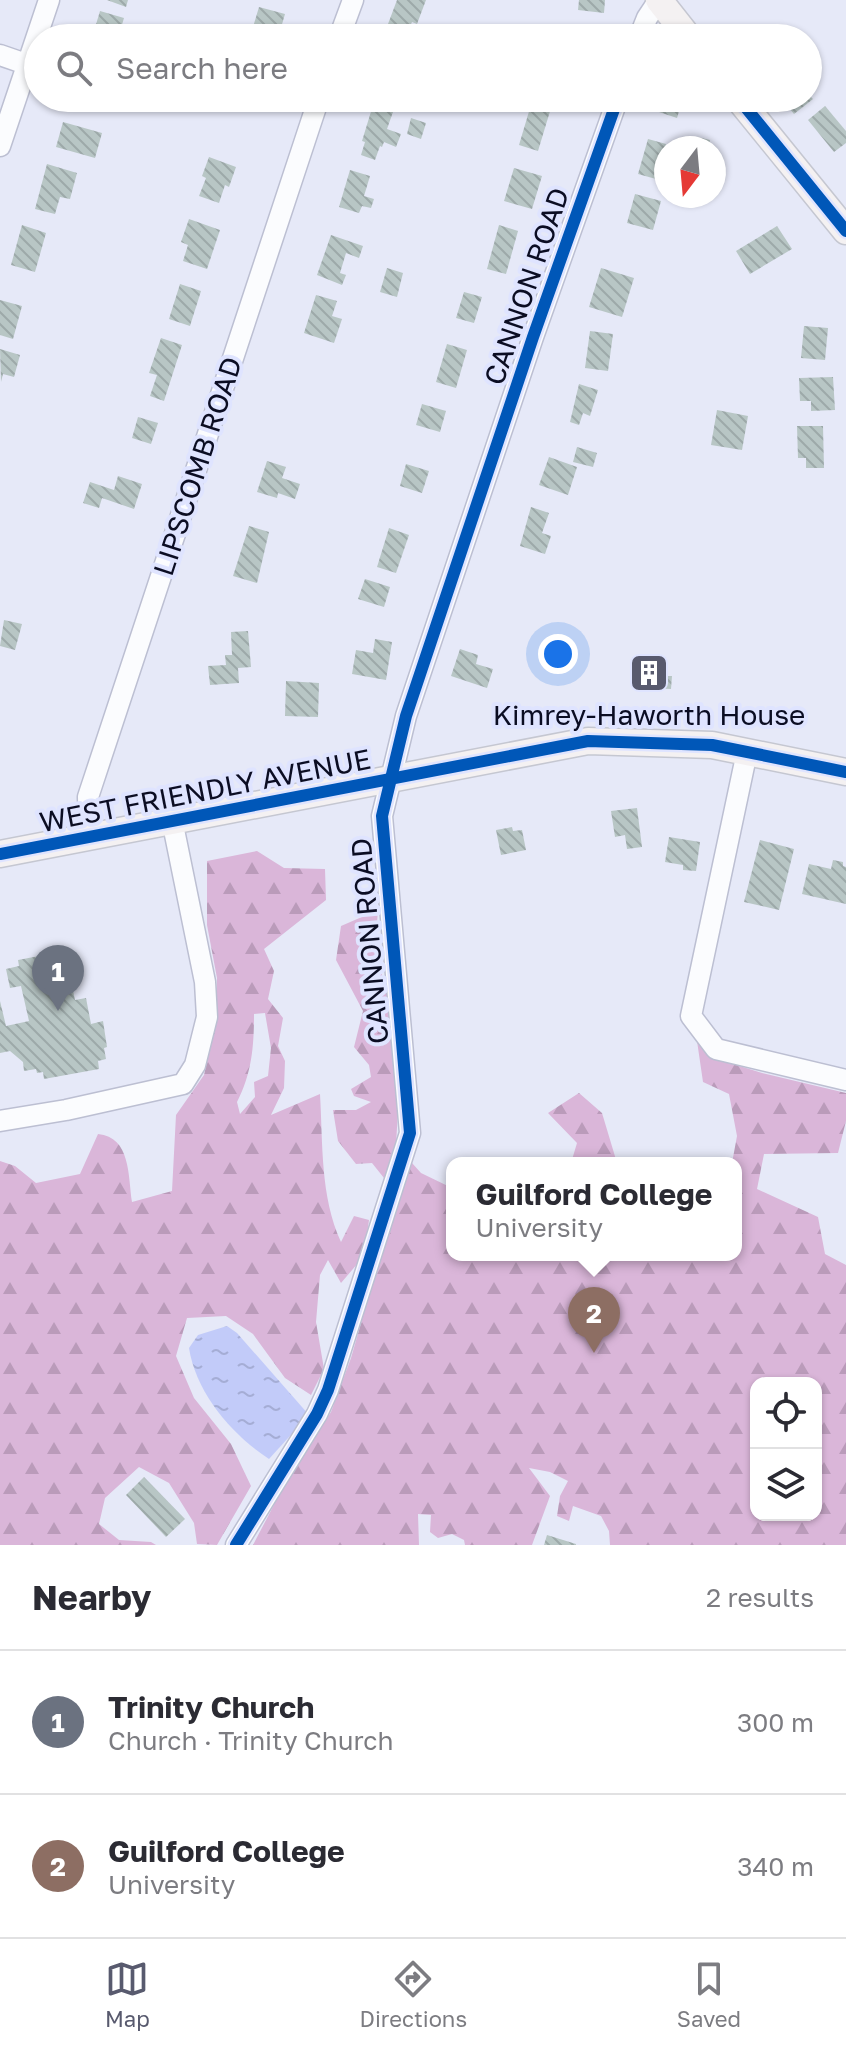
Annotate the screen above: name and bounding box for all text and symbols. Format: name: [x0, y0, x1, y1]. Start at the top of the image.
search box: [24, 24, 822, 112]
icon: search: [52, 46, 96, 90]
text: Search here: [116, 50, 288, 86]
north arrow: [654, 136, 726, 208]
street label: CANNON ROAD: [477, 183, 575, 389]
street label: LIPSCOMB ROAD: [146, 352, 248, 580]
your location: [538, 634, 578, 674]
building icon: Kimrey-Haworth House: [628, 652, 670, 694]
place label: Kimrey-Haworth House: [493, 698, 805, 731]
street label: WEST FRIENDLY AVENUE: [37, 742, 373, 838]
street label: CANNON ROAD: [344, 837, 394, 1045]
pin: 1: [32, 945, 84, 1011]
popup: [446, 1157, 742, 1261]
text: Guilford College: [476, 1176, 712, 1212]
text: University: [476, 1212, 603, 1243]
pin: 2: [568, 1287, 620, 1353]
map controls: [750, 1377, 822, 1521]
button: locate: [750, 1377, 822, 1449]
button: layers: [750, 1449, 822, 1521]
text: Nearby: [32, 1577, 152, 1617]
text: 2 results: [706, 1582, 814, 1613]
text: Trinity Church: [108, 1689, 314, 1725]
text: 1: [51, 1707, 65, 1738]
text: 300 m: [737, 1707, 814, 1738]
text: Church · Trinity Church: [108, 1725, 394, 1756]
text: Guilford College: [108, 1833, 345, 1869]
text: 2: [50, 1851, 66, 1882]
text: 340 m: [737, 1851, 814, 1882]
text: University: [108, 1869, 235, 1900]
tab: Map: [105, 1957, 150, 2032]
tab: Directions: [360, 1957, 467, 2032]
tab: Saved: [677, 1957, 741, 2032]

